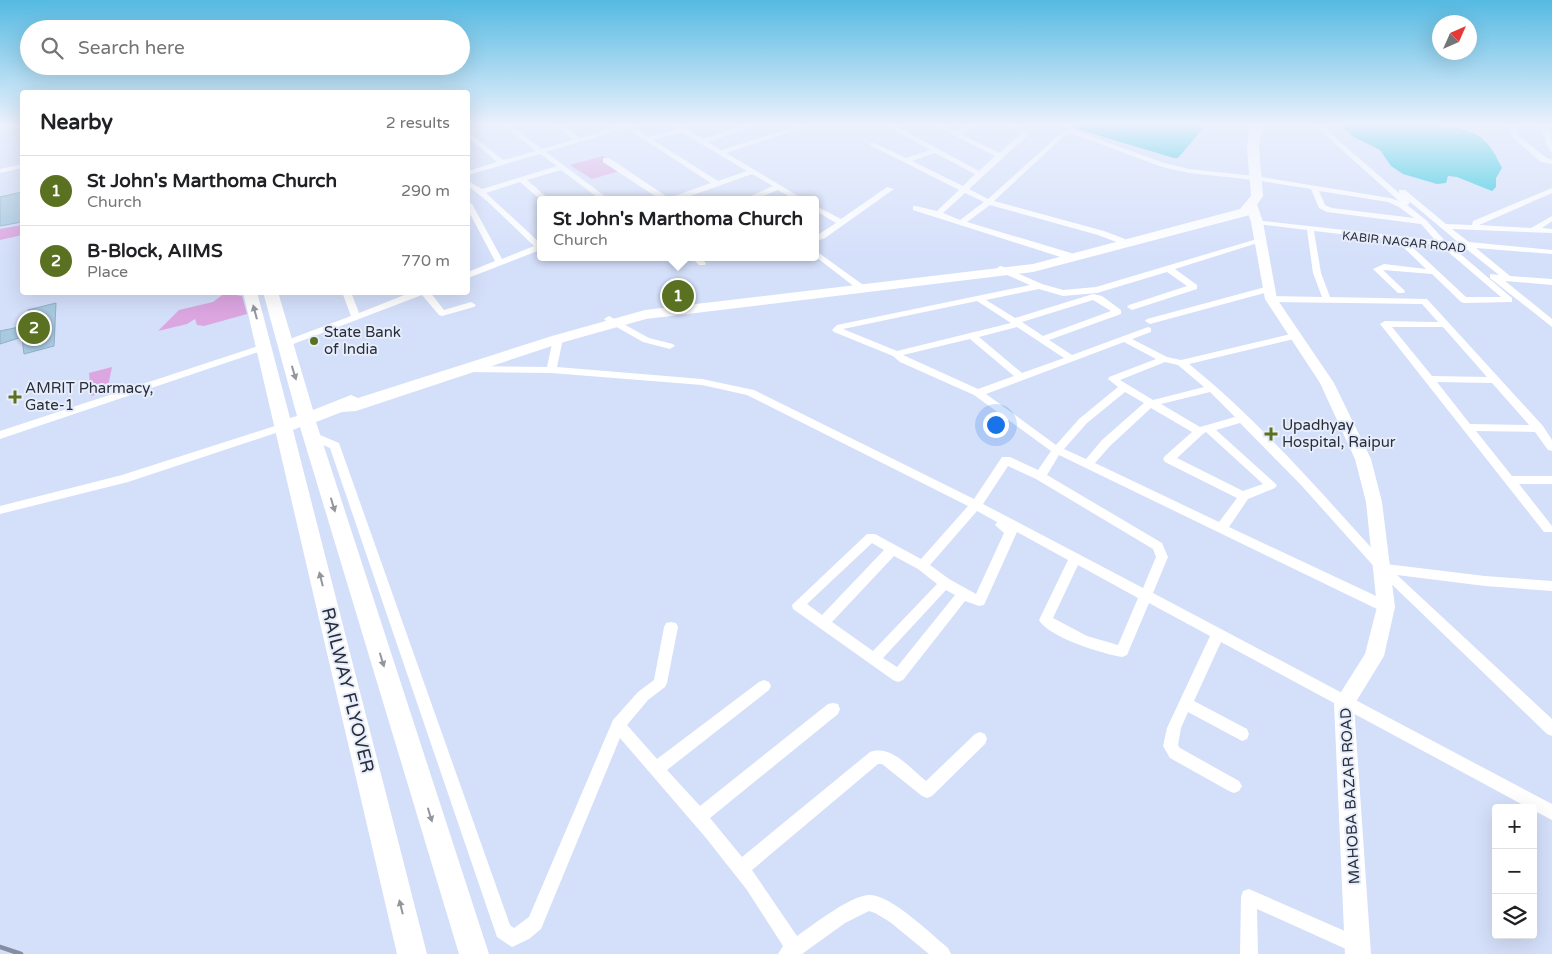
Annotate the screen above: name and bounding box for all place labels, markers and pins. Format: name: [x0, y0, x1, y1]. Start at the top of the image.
pin: 1: [662, 277, 694, 315]
pin: 2: [18, 309, 50, 347]
place label: State Bank of India: [324, 323, 401, 358]
marker: State Bank of India: [308, 335, 320, 347]
place label: AMRIT Pharmacy, Gate-1: [25, 379, 154, 414]
marker: AMRIT Pharmacy, Gate-1: [9, 391, 21, 403]
place label: Upadhyay Hospital, Raipur: [1282, 416, 1396, 451]
marker: Upadhyay Hospital, Raipur: [1264, 427, 1278, 441]

